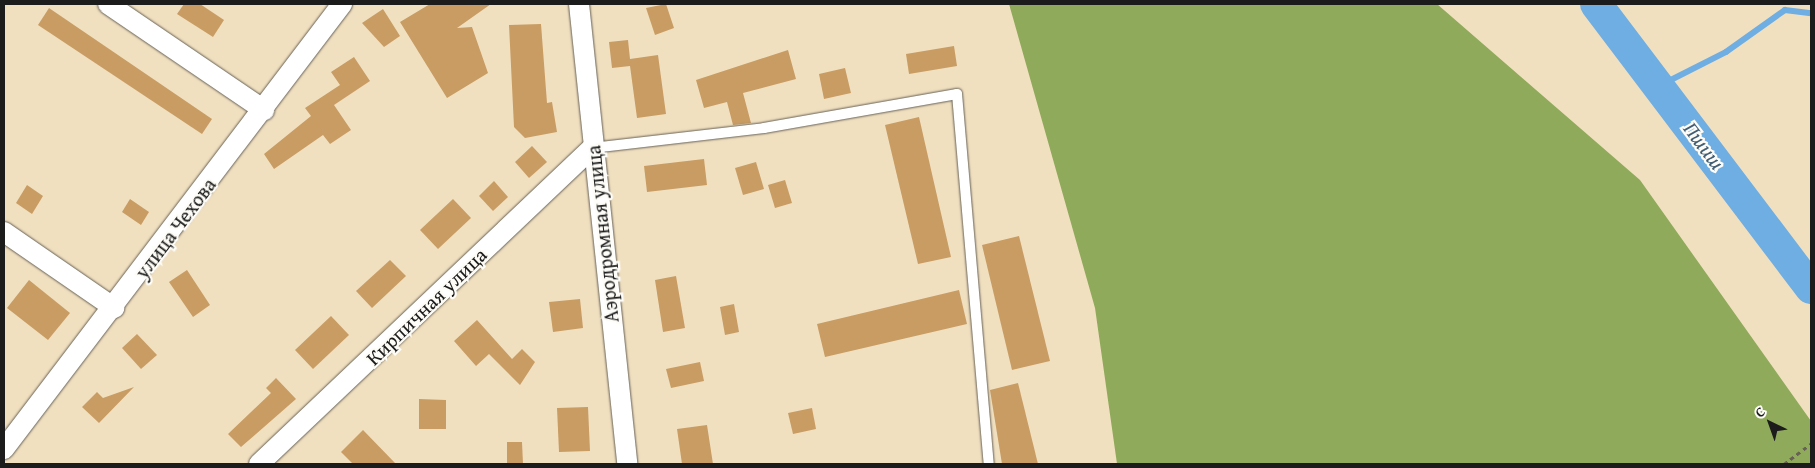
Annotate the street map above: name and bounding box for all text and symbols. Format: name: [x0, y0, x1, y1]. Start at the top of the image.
water label: Пшиш: [1678, 117, 1730, 175]
street label: Аэродромная улица: [581, 144, 623, 324]
street label: улица Чехова: [129, 173, 221, 283]
street label: Кирпичная улица: [361, 242, 491, 370]
north arrow: [1745, 398, 1795, 448]
text: С: [1750, 402, 1770, 422]

